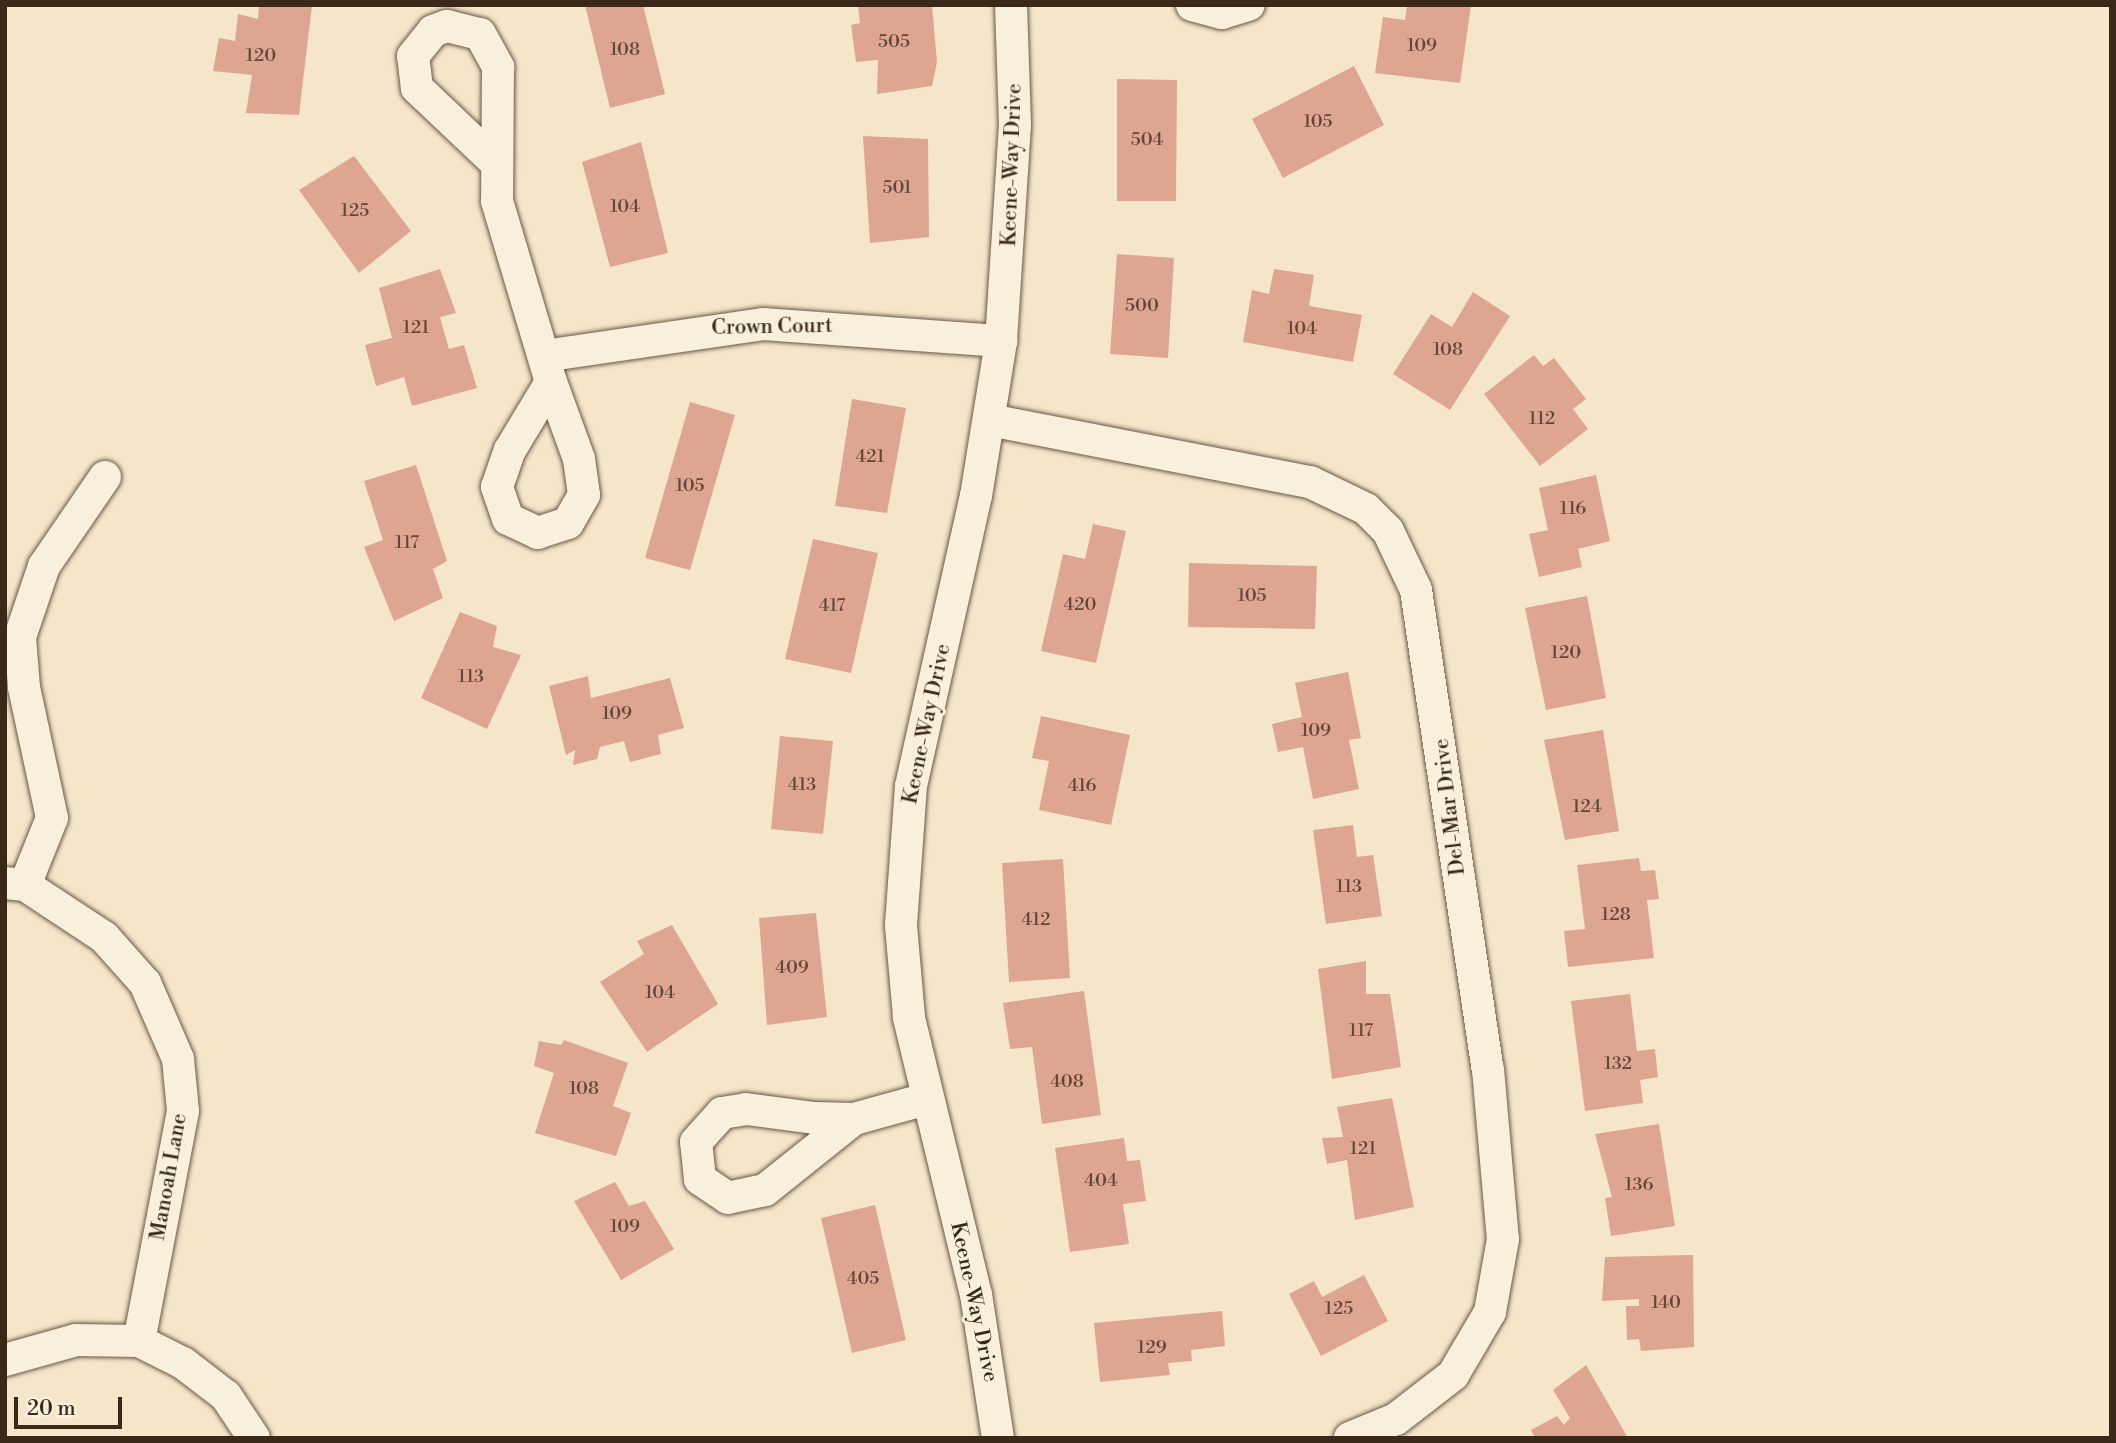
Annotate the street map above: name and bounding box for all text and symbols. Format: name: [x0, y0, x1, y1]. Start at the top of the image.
house number: 505: [878, 31, 910, 53]
house number: 109: [1407, 35, 1437, 57]
house number: 108: [610, 39, 640, 61]
house number: 120: [246, 45, 276, 67]
street label: Keene-Way Drive: [997, 83, 1027, 247]
house number: 105: [1303, 111, 1333, 133]
house number: 504: [1131, 129, 1163, 151]
house number: 501: [882, 177, 912, 199]
house number: 104: [610, 196, 640, 218]
house number: 125: [341, 200, 369, 222]
house number: 500: [1125, 295, 1159, 317]
street label: Crown Court: [711, 313, 833, 341]
house number: 121: [403, 317, 429, 339]
house number: 104: [1287, 318, 1317, 340]
house number: 108: [1433, 339, 1463, 361]
house number: 112: [1529, 408, 1555, 430]
house number: 421: [856, 446, 884, 468]
house number: 105: [675, 475, 705, 497]
house number: 116: [1560, 498, 1586, 520]
house number: 117: [395, 532, 419, 554]
house number: 105: [1237, 585, 1267, 607]
house number: 420: [1064, 594, 1096, 616]
house number: 417: [819, 595, 845, 617]
street label: Keene-Way Drive: [898, 642, 956, 806]
house number: 120: [1551, 642, 1581, 664]
house number: 113: [458, 666, 484, 688]
house number: 109: [602, 703, 632, 725]
house number: 109: [1301, 720, 1331, 742]
street label: Del-Mar Drive: [1429, 737, 1471, 877]
house number: 413: [788, 774, 816, 796]
house number: 416: [1068, 775, 1096, 797]
house number: 124: [1572, 796, 1602, 818]
house number: 113: [1336, 876, 1362, 898]
house number: 128: [1601, 904, 1631, 926]
house number: 412: [1021, 909, 1051, 931]
house number: 409: [775, 957, 809, 979]
house number: 104: [645, 982, 675, 1004]
house number: 117: [1349, 1020, 1373, 1042]
house number: 132: [1604, 1053, 1632, 1075]
house number: 408: [1050, 1071, 1084, 1093]
house number: 108: [569, 1078, 599, 1100]
street label: Manoah Lane: [145, 1111, 193, 1243]
house number: 121: [1350, 1138, 1376, 1160]
house number: 404: [1084, 1170, 1118, 1192]
house number: 136: [1625, 1174, 1653, 1196]
house number: 109: [610, 1216, 640, 1238]
street label: Keene-Way Drive: [945, 1220, 1003, 1384]
house number: 405: [847, 1268, 879, 1290]
house number: 140: [1651, 1292, 1681, 1314]
house number: 125: [1325, 1298, 1353, 1320]
house number: 129: [1137, 1337, 1167, 1359]
scale bar: [18, 1384, 126, 1428]
text: 20 m: [27, 1396, 76, 1422]

